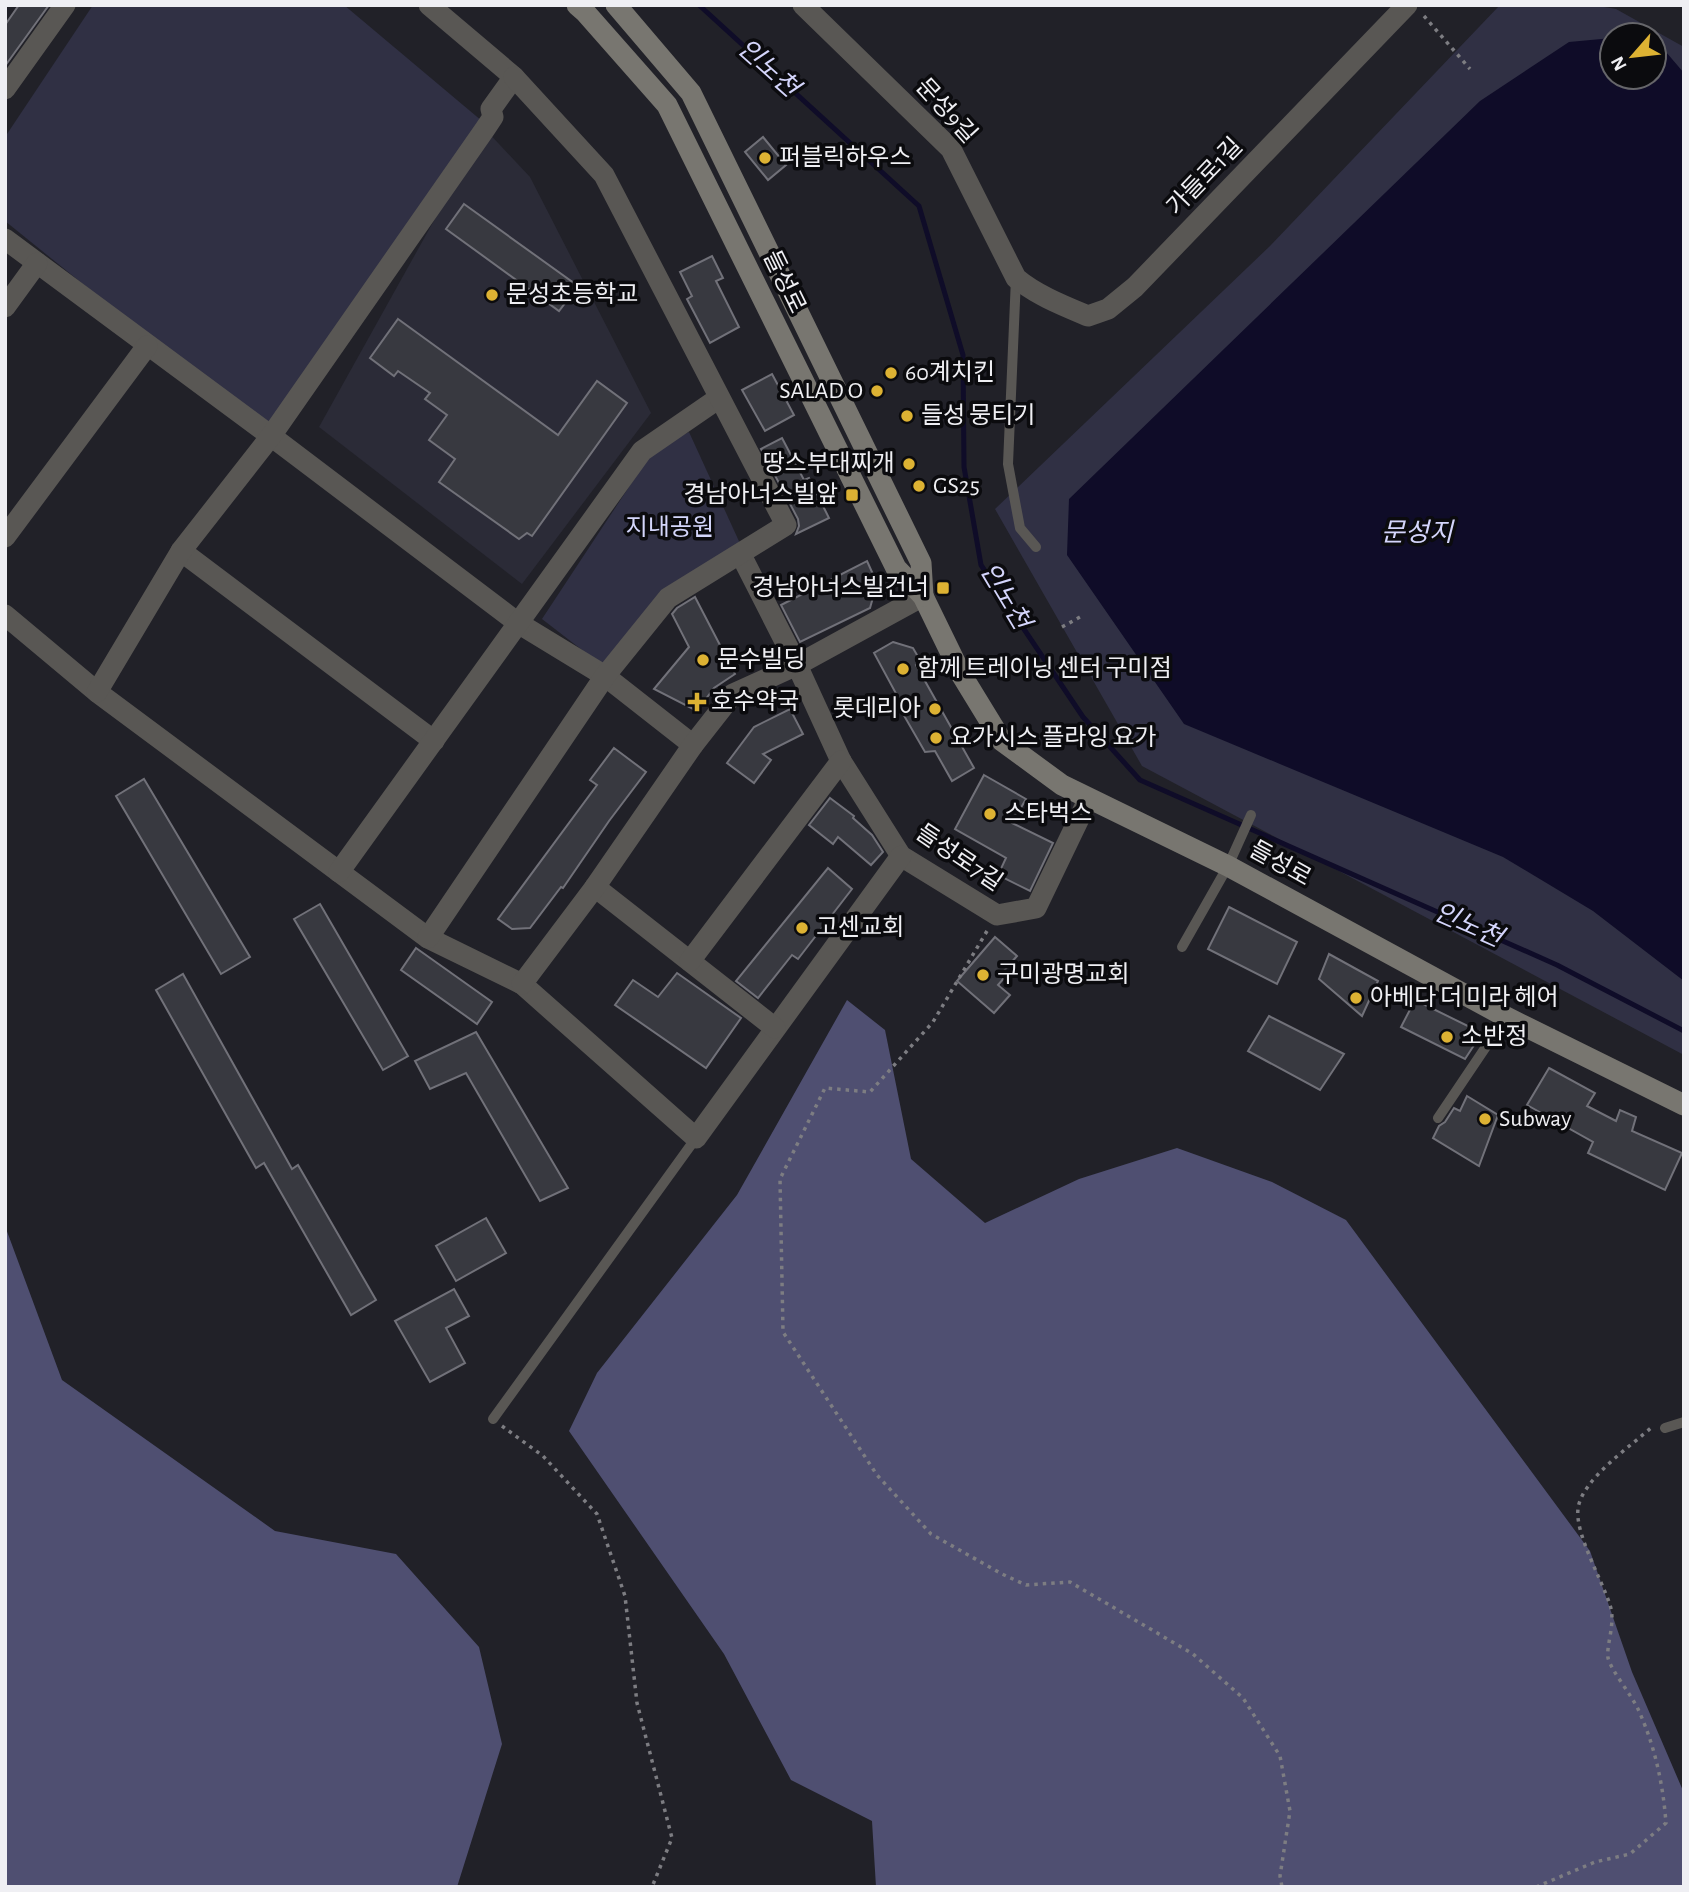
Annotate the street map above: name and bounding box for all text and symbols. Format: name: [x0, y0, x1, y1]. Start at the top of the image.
north arrow: [1598, 21, 1668, 91]
water label: 인노천: [733, 34, 806, 104]
text: N: [1608, 53, 1631, 74]
street label: 문성9길: [911, 73, 982, 148]
street label: 가들로1길: [1162, 133, 1247, 220]
place label: 퍼블릭하우스: [779, 145, 911, 170]
marker: 퍼블릭하우스: [757, 150, 773, 166]
street label: 들성로: [759, 247, 810, 317]
place label: 문성초등학교: [506, 281, 638, 307]
marker: 문성초등학교: [484, 287, 500, 303]
place label: 60계치킨: [905, 360, 995, 385]
marker: 60계치킨: [883, 365, 899, 381]
place label: SALAD O: [779, 379, 863, 403]
marker: SALAD O: [869, 383, 885, 399]
place label: 들성 뭉티기: [921, 403, 1035, 428]
marker: 들성 뭉티기: [899, 408, 915, 424]
place label: 땅스부대찌개: [763, 451, 895, 476]
marker: 땅스부대찌개: [901, 456, 917, 472]
place label: GS25: [933, 474, 980, 498]
marker: GS25: [911, 478, 927, 494]
place label: 경남아너스빌앞: [683, 482, 838, 507]
marker: 경남아너스빌앞: [844, 487, 860, 503]
park label: 지내공원: [626, 515, 714, 540]
water label: 문성지: [1381, 519, 1455, 546]
water label: 인노천: [975, 558, 1037, 636]
place label: 경남아너스빌건너: [752, 575, 929, 600]
marker: 경남아너스빌건너: [935, 580, 951, 596]
place label: 문수빌딩: [717, 647, 805, 672]
marker: 문수빌딩: [695, 652, 711, 668]
place label: 함께 트레이닝 센터 구미점: [917, 655, 1172, 681]
marker: 함께 트레이닝 센터 구미점: [895, 661, 911, 677]
place label: 호수약국: [711, 689, 799, 714]
marker: 호수약국: [689, 694, 705, 710]
place label: 롯데리아: [833, 696, 921, 721]
marker: 롯데리아: [927, 701, 943, 717]
place label: 요가시스 플라잉 요가: [950, 725, 1157, 750]
marker: 요가시스 플라잉 요가: [928, 730, 944, 746]
place label: 스타벅스: [1004, 801, 1092, 826]
marker: 스타벅스: [982, 806, 998, 822]
street label: 들성로7길: [912, 820, 1007, 895]
street label: 들성로: [1245, 837, 1315, 891]
water label: 인노천: [1430, 898, 1509, 953]
place label: 고센교회: [816, 915, 904, 940]
marker: 고센교회: [794, 920, 810, 936]
place label: 구미광명교회: [997, 961, 1129, 987]
marker: 구미광명교회: [975, 967, 991, 983]
place label: 아베다 더 미라 헤어: [1370, 985, 1559, 1010]
marker: 아베다 더 미라 헤어: [1348, 990, 1364, 1006]
place label: 소반정: [1461, 1024, 1527, 1049]
marker: 소반정: [1439, 1029, 1455, 1045]
place label: Subway: [1499, 1107, 1571, 1131]
marker: Subway: [1477, 1111, 1493, 1127]

